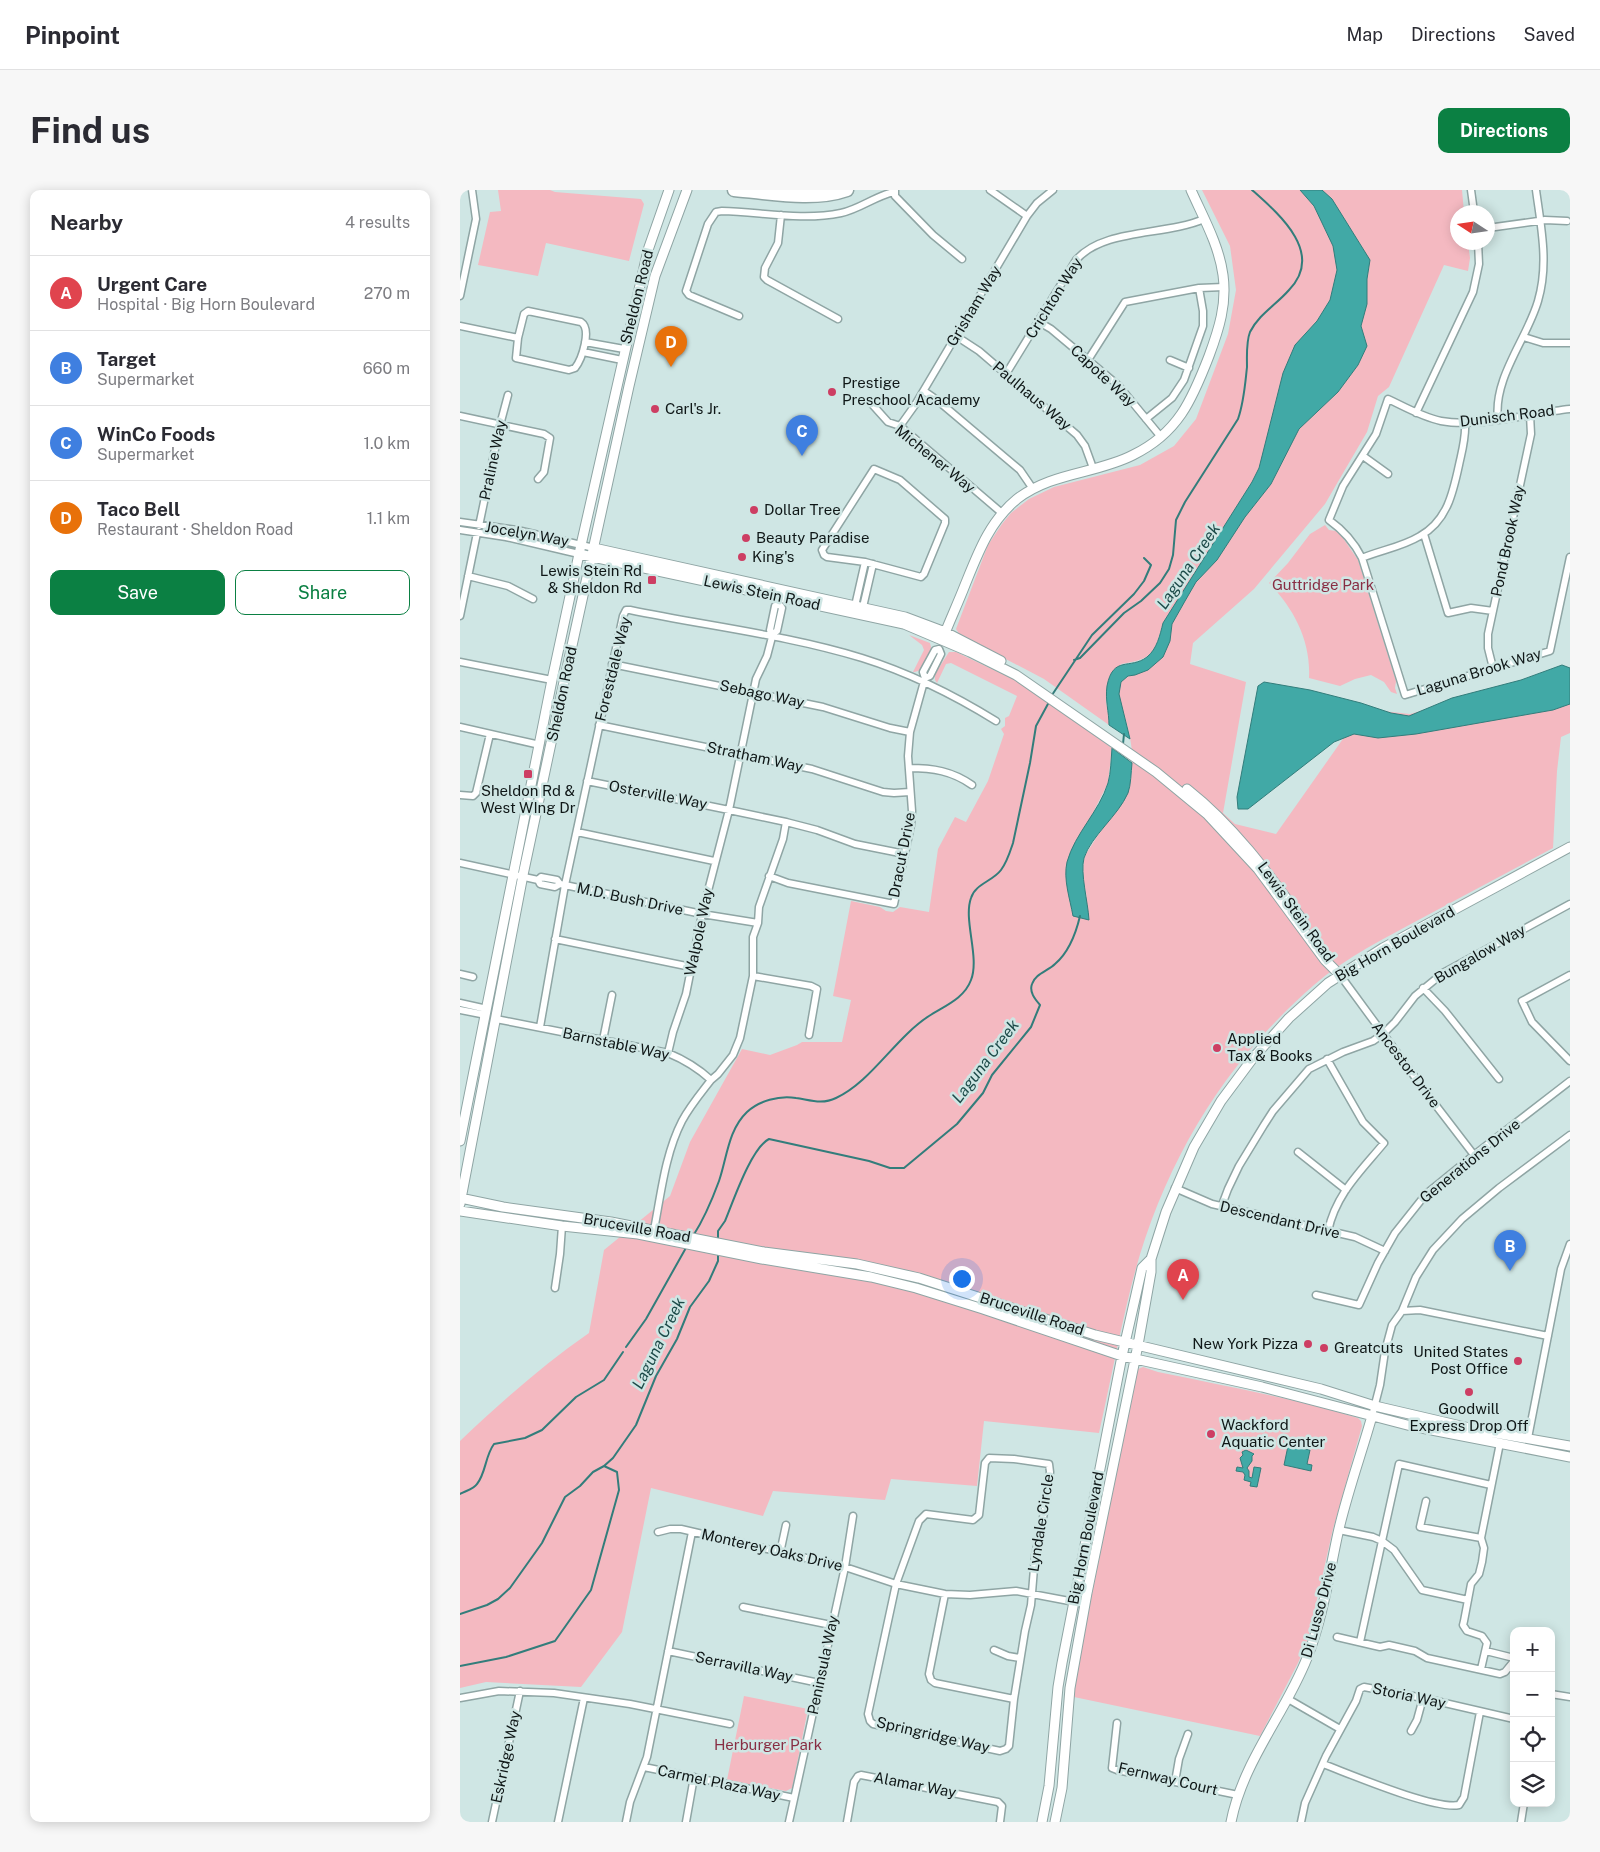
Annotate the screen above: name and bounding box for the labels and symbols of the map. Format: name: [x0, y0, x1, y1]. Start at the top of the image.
north arrow: [1450, 205, 1495, 250]
street label: Sheldon Road: [617, 248, 656, 346]
street label: Crichton Way: [1022, 254, 1085, 341]
street label: Grisham Way: [943, 262, 1004, 349]
pin: D: [655, 326, 687, 367]
street label: Capote Way: [1067, 341, 1139, 410]
street label: Paulhaus Way: [990, 358, 1075, 433]
place label: Prestige Preschool Academy: [842, 374, 980, 408]
marker: Prestige Preschool Academy: [826, 386, 838, 398]
place label: Carl's Jr.: [665, 400, 721, 417]
street label: Dunisch Road: [1459, 401, 1555, 430]
marker: Carl's Jr.: [649, 403, 661, 415]
pin: C: [786, 415, 818, 456]
street label: Praline Way: [476, 418, 509, 502]
street label: Michener Way: [892, 421, 979, 496]
street label: Pond Brook Way: [1487, 484, 1528, 598]
place label: Dollar Tree: [764, 501, 841, 518]
marker: Dollar Tree: [748, 504, 760, 516]
street label: Jocelyn Way: [484, 518, 570, 549]
water label: Laguna Creek: [1153, 519, 1224, 613]
place label: Beauty Paradise: [756, 529, 869, 546]
marker: Beauty Paradise: [740, 532, 752, 544]
place label: King's: [752, 548, 794, 565]
marker: King's: [736, 551, 748, 563]
place label: Lewis Stein Rd & Sheldon Rd: [540, 562, 642, 596]
street label: Lewis Stein Road: [702, 572, 822, 613]
marker: Lewis Stein Rd & Sheldon Rd: [646, 574, 658, 586]
park label: Guttridge Park: [1272, 576, 1374, 593]
street label: Forestdale Way: [591, 615, 634, 723]
street label: Laguna Brook Way: [1414, 644, 1543, 699]
street label: Sheldon Road: [543, 645, 580, 743]
street label: Sebago Way: [718, 676, 806, 711]
street label: Stratham Way: [705, 738, 805, 775]
marker: Sheldon Rd & West WIng Dr: [522, 768, 534, 780]
street label: Osterville Way: [607, 777, 709, 812]
place label: Sheldon Rd & West WIng Dr: [480, 782, 576, 816]
street label: Dracut Drive: [885, 811, 918, 899]
street label: Lewis Stein Road: [1255, 859, 1338, 965]
street label: M.D. Bush Drive: [575, 879, 685, 918]
street label: Walpole Way: [681, 886, 716, 977]
street label: Big Horn Boulevard: [1332, 902, 1457, 985]
street label: Bungalow Way: [1431, 921, 1528, 986]
water label: Laguna Creek: [948, 1016, 1023, 1107]
street label: Ancestor Drive: [1369, 1019, 1444, 1111]
street label: Barnstable Way: [561, 1024, 671, 1063]
place label: Applied Tax & Books: [1227, 1030, 1312, 1064]
marker: Applied Tax & Books: [1211, 1042, 1223, 1054]
street label: Generations Drive: [1416, 1115, 1523, 1206]
street label: Descendant Drive: [1218, 1197, 1342, 1242]
street label: Bruceville Road: [582, 1210, 692, 1245]
pin: B: [1494, 1230, 1526, 1271]
pin: A: [1167, 1259, 1199, 1300]
your location: [949, 1266, 975, 1292]
street label: Bruceville Road: [978, 1289, 1086, 1338]
water label: Laguna Creek: [628, 1294, 689, 1392]
place label: New York Pizza: [1192, 1335, 1298, 1352]
marker: New York Pizza: [1302, 1338, 1314, 1350]
place label: Greatcuts: [1334, 1339, 1403, 1356]
marker: Greatcuts: [1318, 1342, 1330, 1354]
place label: United States Post Office: [1413, 1343, 1508, 1377]
marker: United States Post Office: [1512, 1355, 1524, 1367]
marker: Goodwill Express Drop Off: [1463, 1386, 1475, 1398]
place label: Goodwill Express Drop Off: [1409, 1400, 1529, 1434]
place label: Wackford Aquatic Center: [1221, 1416, 1326, 1450]
marker: Wackford Aquatic Center: [1205, 1428, 1217, 1440]
street label: Big Horn Boulevard: [1064, 1470, 1107, 1606]
street label: Lyndale Circle: [1024, 1473, 1057, 1573]
street label: Monterey Oaks Drive: [700, 1525, 844, 1574]
street label: Di Lusso Drive: [1298, 1560, 1339, 1660]
street label: Peninsula Way: [804, 1614, 841, 1716]
street label: Serravilla Way: [694, 1648, 795, 1685]
street label: Storia Way: [1371, 1679, 1447, 1712]
street label: Eskridge Way: [487, 1709, 524, 1805]
street label: Springridge Way: [875, 1713, 991, 1756]
park label: Herburger Park: [714, 1736, 822, 1753]
street label: Fernway Court: [1117, 1759, 1220, 1798]
street label: Carmel Plaza Way: [656, 1761, 782, 1804]
street label: Alamar Way: [872, 1768, 958, 1801]

